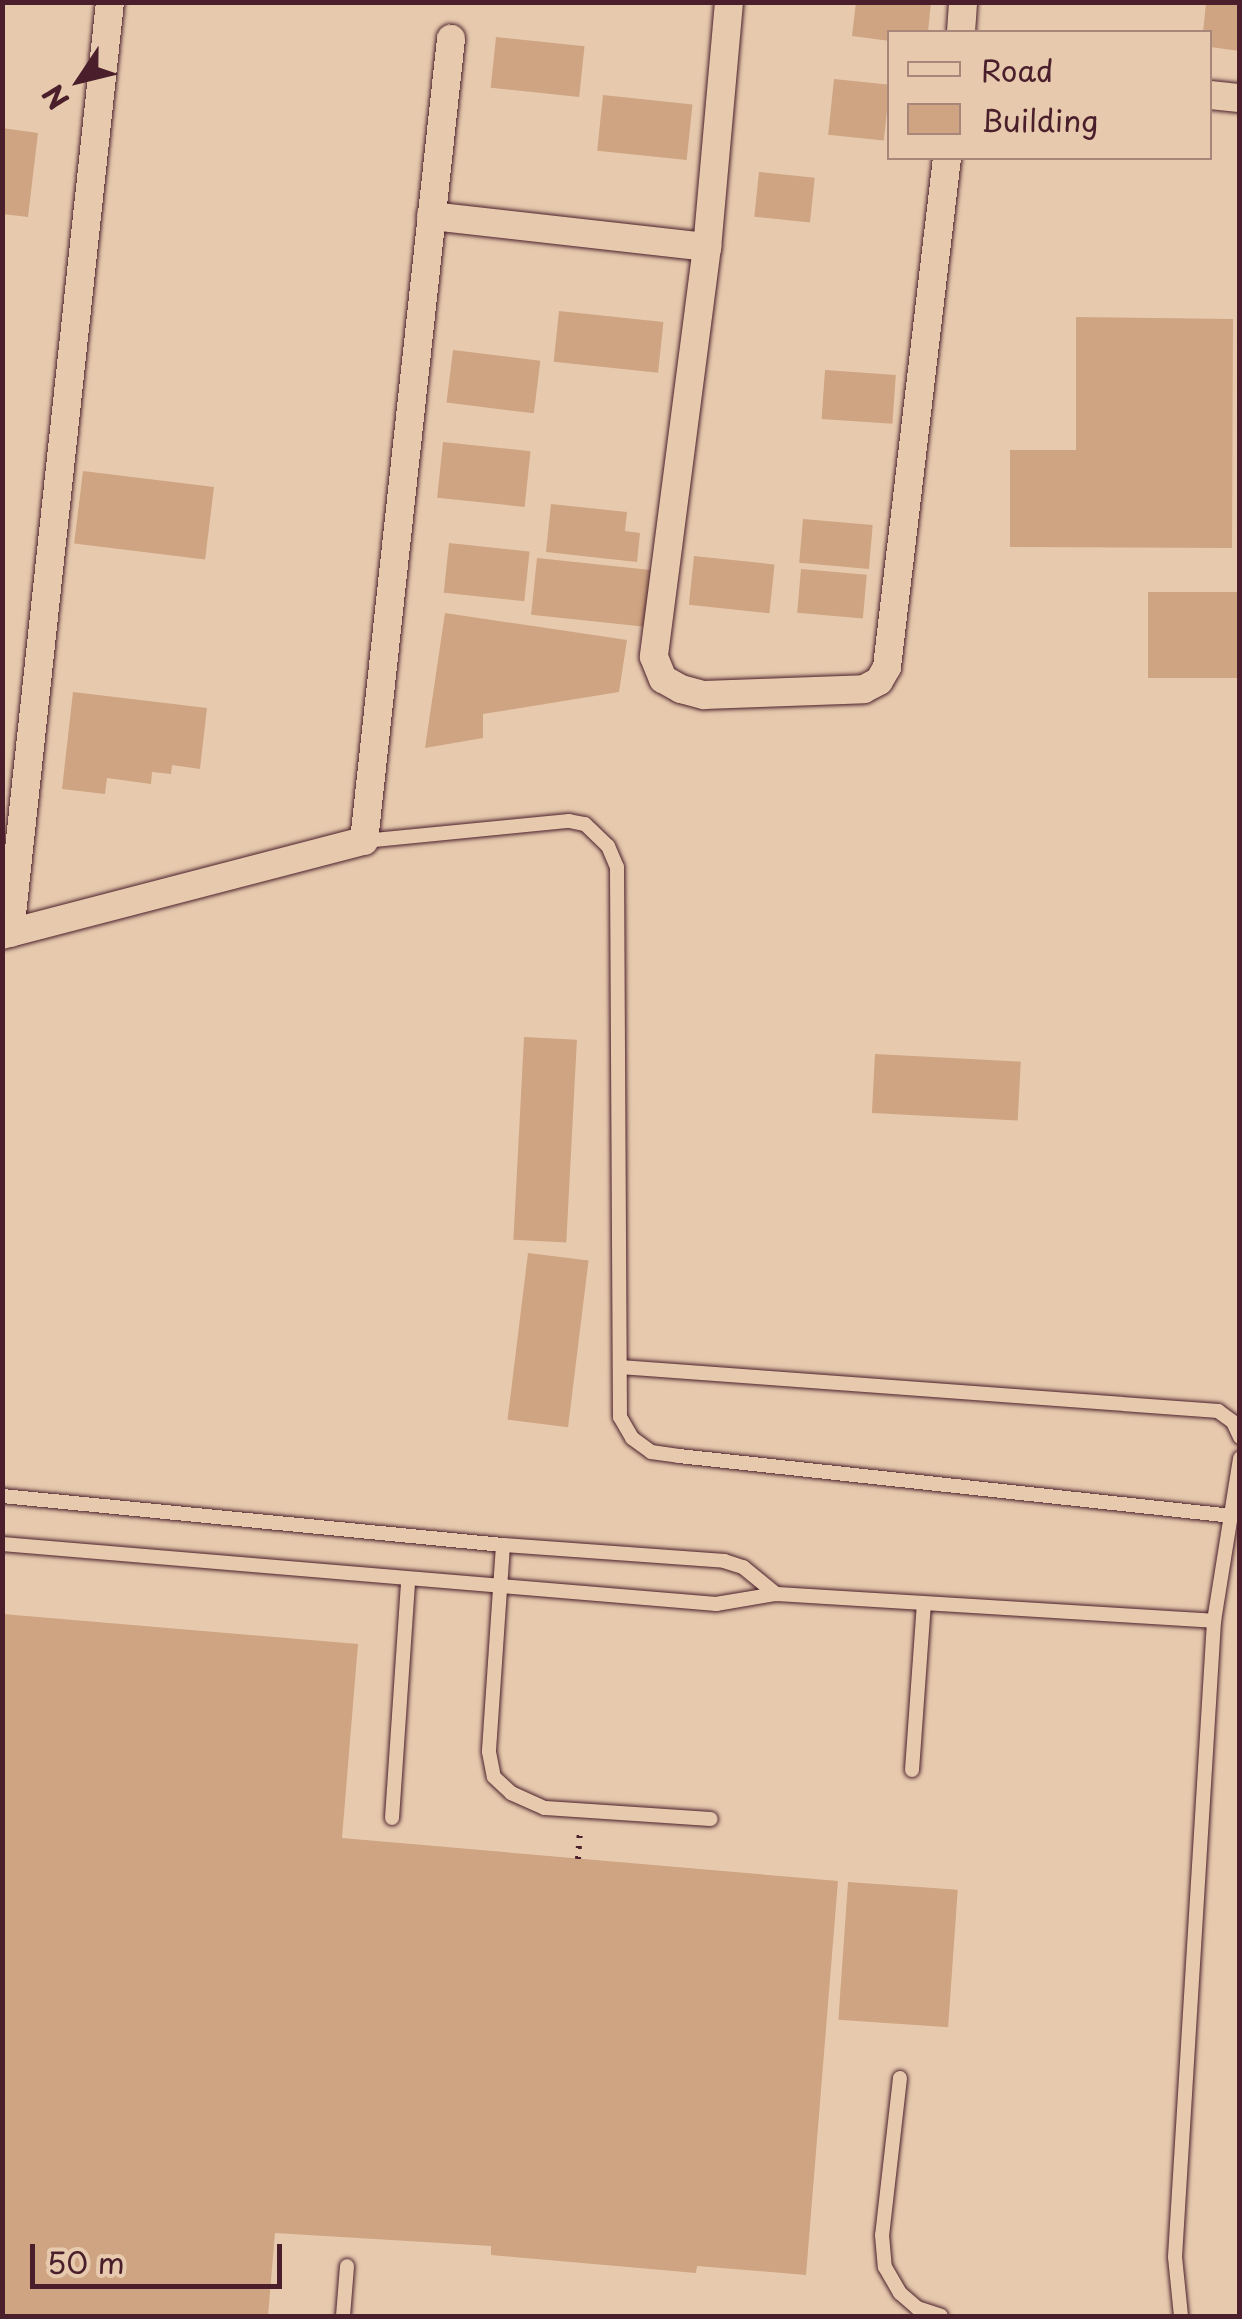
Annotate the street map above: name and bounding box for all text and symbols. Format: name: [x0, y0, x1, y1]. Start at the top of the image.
north arrow: [30, 30, 130, 130]
legend: [887, 30, 1212, 160]
text: Road: [981, 47, 1054, 92]
text: N: [31, 76, 79, 119]
text: Building: [981, 97, 1098, 142]
scale bar: [35, 2224, 288, 2286]
text: 50 m: [47, 2239, 125, 2284]

